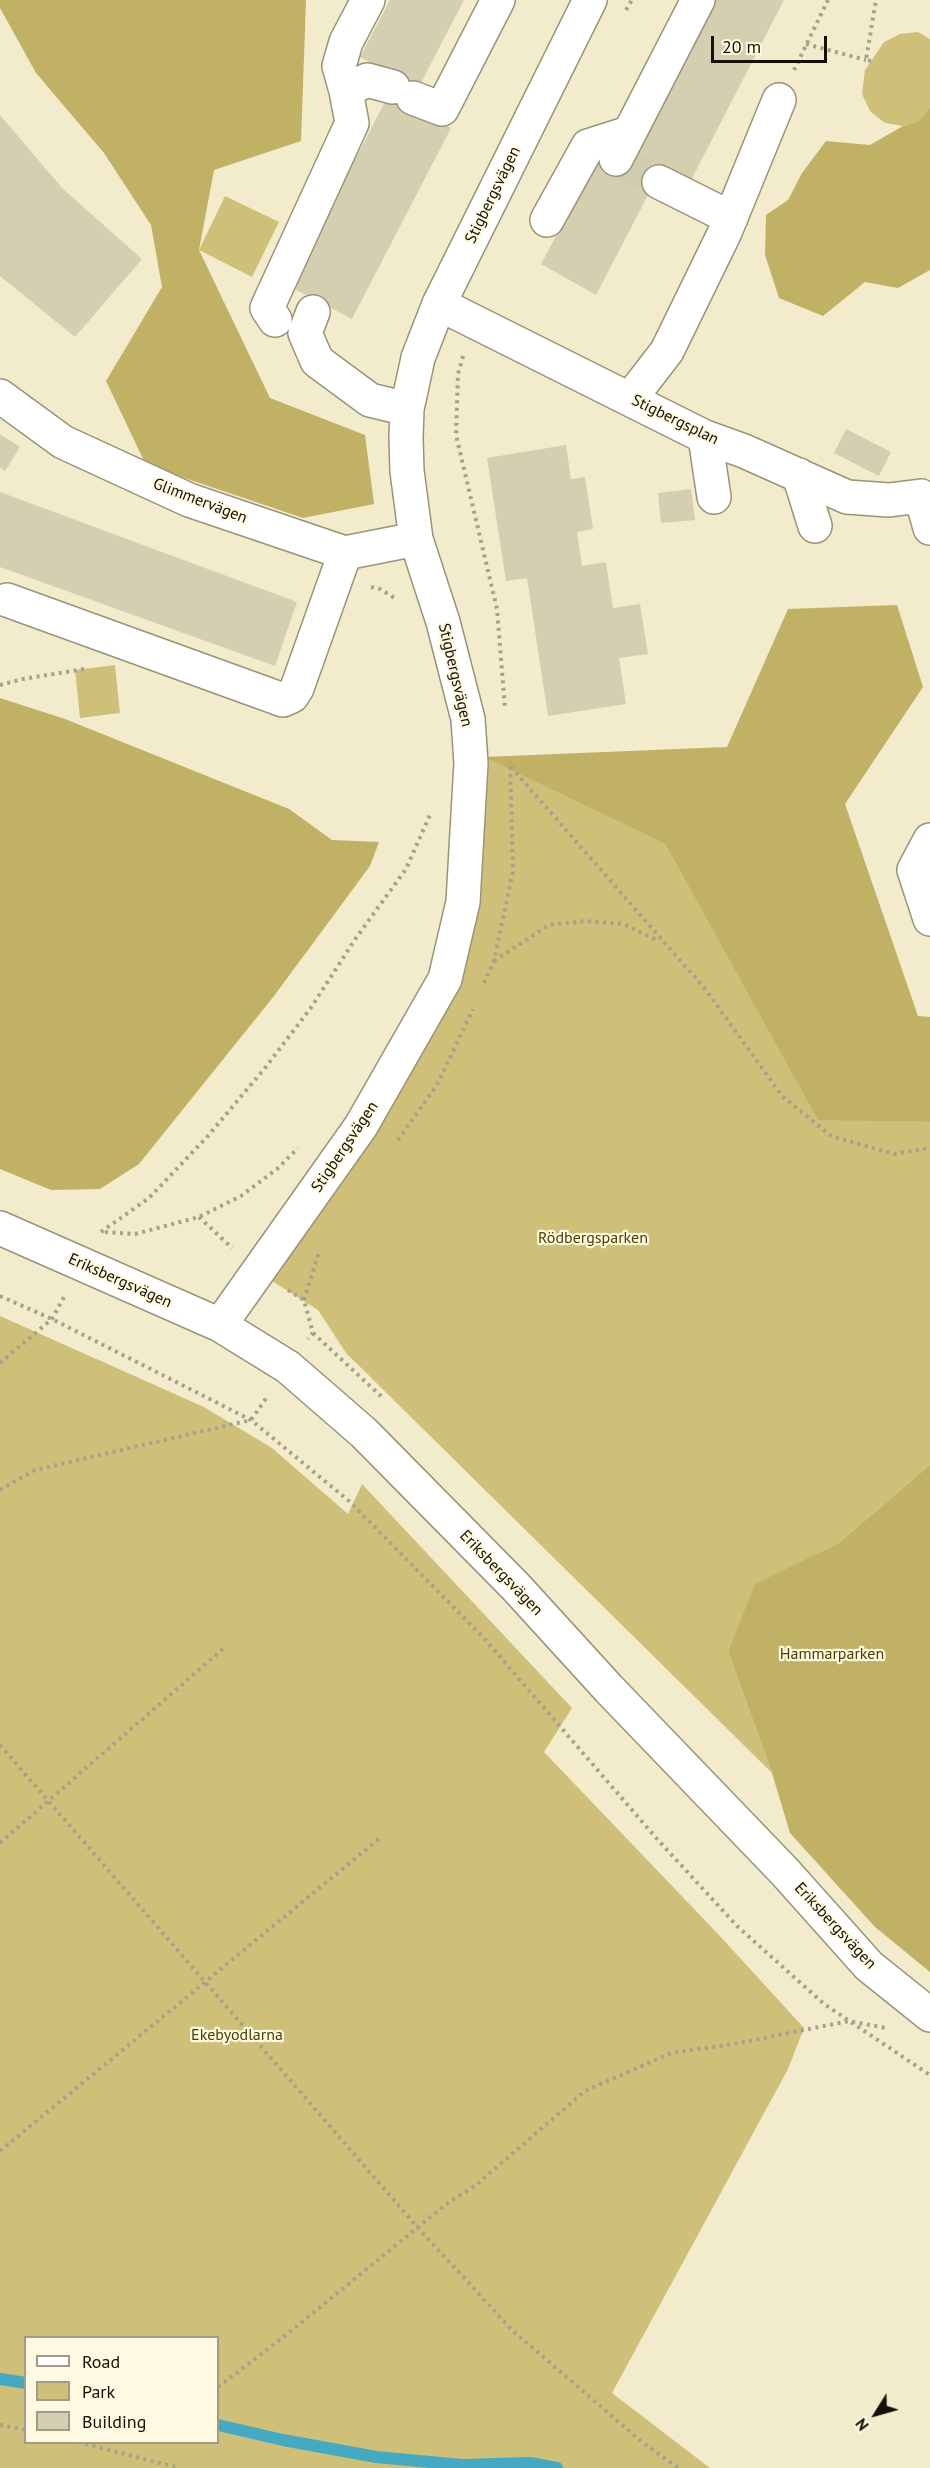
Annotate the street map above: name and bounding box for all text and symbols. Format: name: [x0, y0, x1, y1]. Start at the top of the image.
scale bar: [714, 24, 830, 62]
text: 20 m: [722, 35, 761, 58]
street label: Stigbergsvägen: [461, 143, 525, 247]
street label: Stigbergsplan: [628, 391, 722, 449]
street label: Glimmervägen: [150, 474, 250, 528]
street label: Stigbergsvägen: [434, 621, 476, 729]
street label: Stigbergsvägen: [308, 1098, 382, 1196]
park label: Rödbergsparken: [538, 1228, 648, 1248]
street label: Eriksbergsvägen: [65, 1250, 175, 1312]
street label: Eriksbergsvägen: [455, 1526, 547, 1620]
park label: Hammarparken: [780, 1644, 884, 1664]
street label: Eriksbergsvägen: [790, 1879, 880, 1973]
park label: Ekebyodlarna: [191, 2025, 283, 2045]
legend: [24, 2336, 219, 2444]
text: Road: [82, 2350, 120, 2373]
text: Park: [82, 2380, 115, 2403]
north arrow: [846, 2384, 906, 2444]
text: Building: [82, 2410, 146, 2433]
text: N: [850, 2415, 873, 2435]

